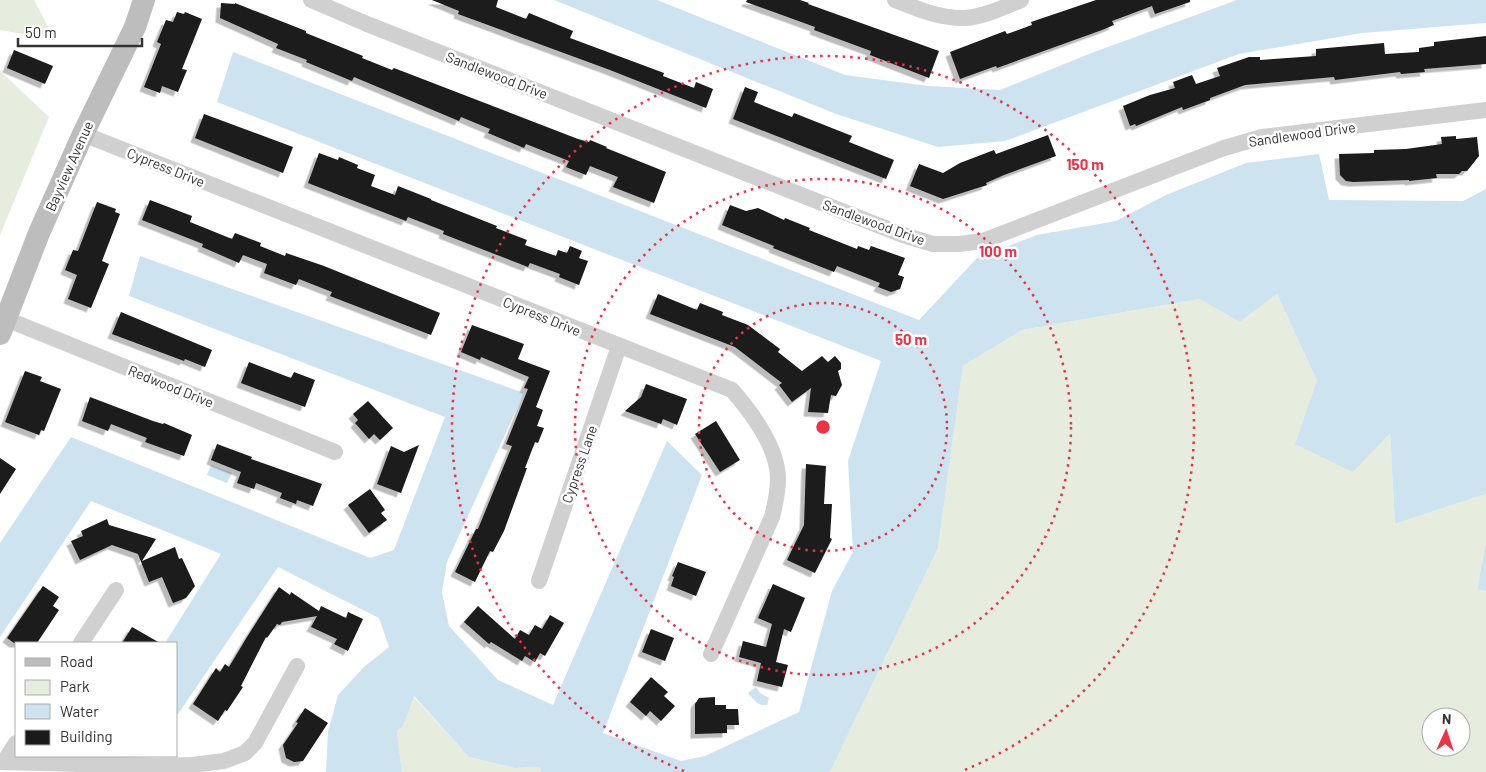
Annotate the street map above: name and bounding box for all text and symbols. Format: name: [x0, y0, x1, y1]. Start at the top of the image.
scale bar: [18, 15, 141, 47]
text: 50 m: [25, 23, 57, 41]
street label: Sandlewood Drive: [444, 48, 550, 102]
street label: Bayview Avenue: [41, 118, 97, 214]
street label: Sandlewood Drive: [1248, 118, 1356, 150]
street label: Cypress Drive: [125, 144, 207, 190]
text: 150 m: [1066, 155, 1104, 173]
street label: Sandlewood Drive: [821, 196, 927, 248]
text: 100 m: [979, 242, 1017, 260]
street label: Cypress Drive: [501, 293, 583, 339]
text: 50 m: [895, 330, 927, 348]
street label: Redwood Drive: [126, 361, 216, 411]
centre of rings: [814, 418, 832, 436]
street label: Cypress Lane: [558, 423, 600, 505]
legend: [15, 642, 178, 757]
text: Road: [60, 652, 93, 670]
text: Park: [60, 677, 90, 695]
text: Water: [60, 702, 99, 720]
north arrow: [1421, 707, 1471, 757]
text: N: [1442, 710, 1452, 727]
text: Building: [60, 727, 113, 745]

